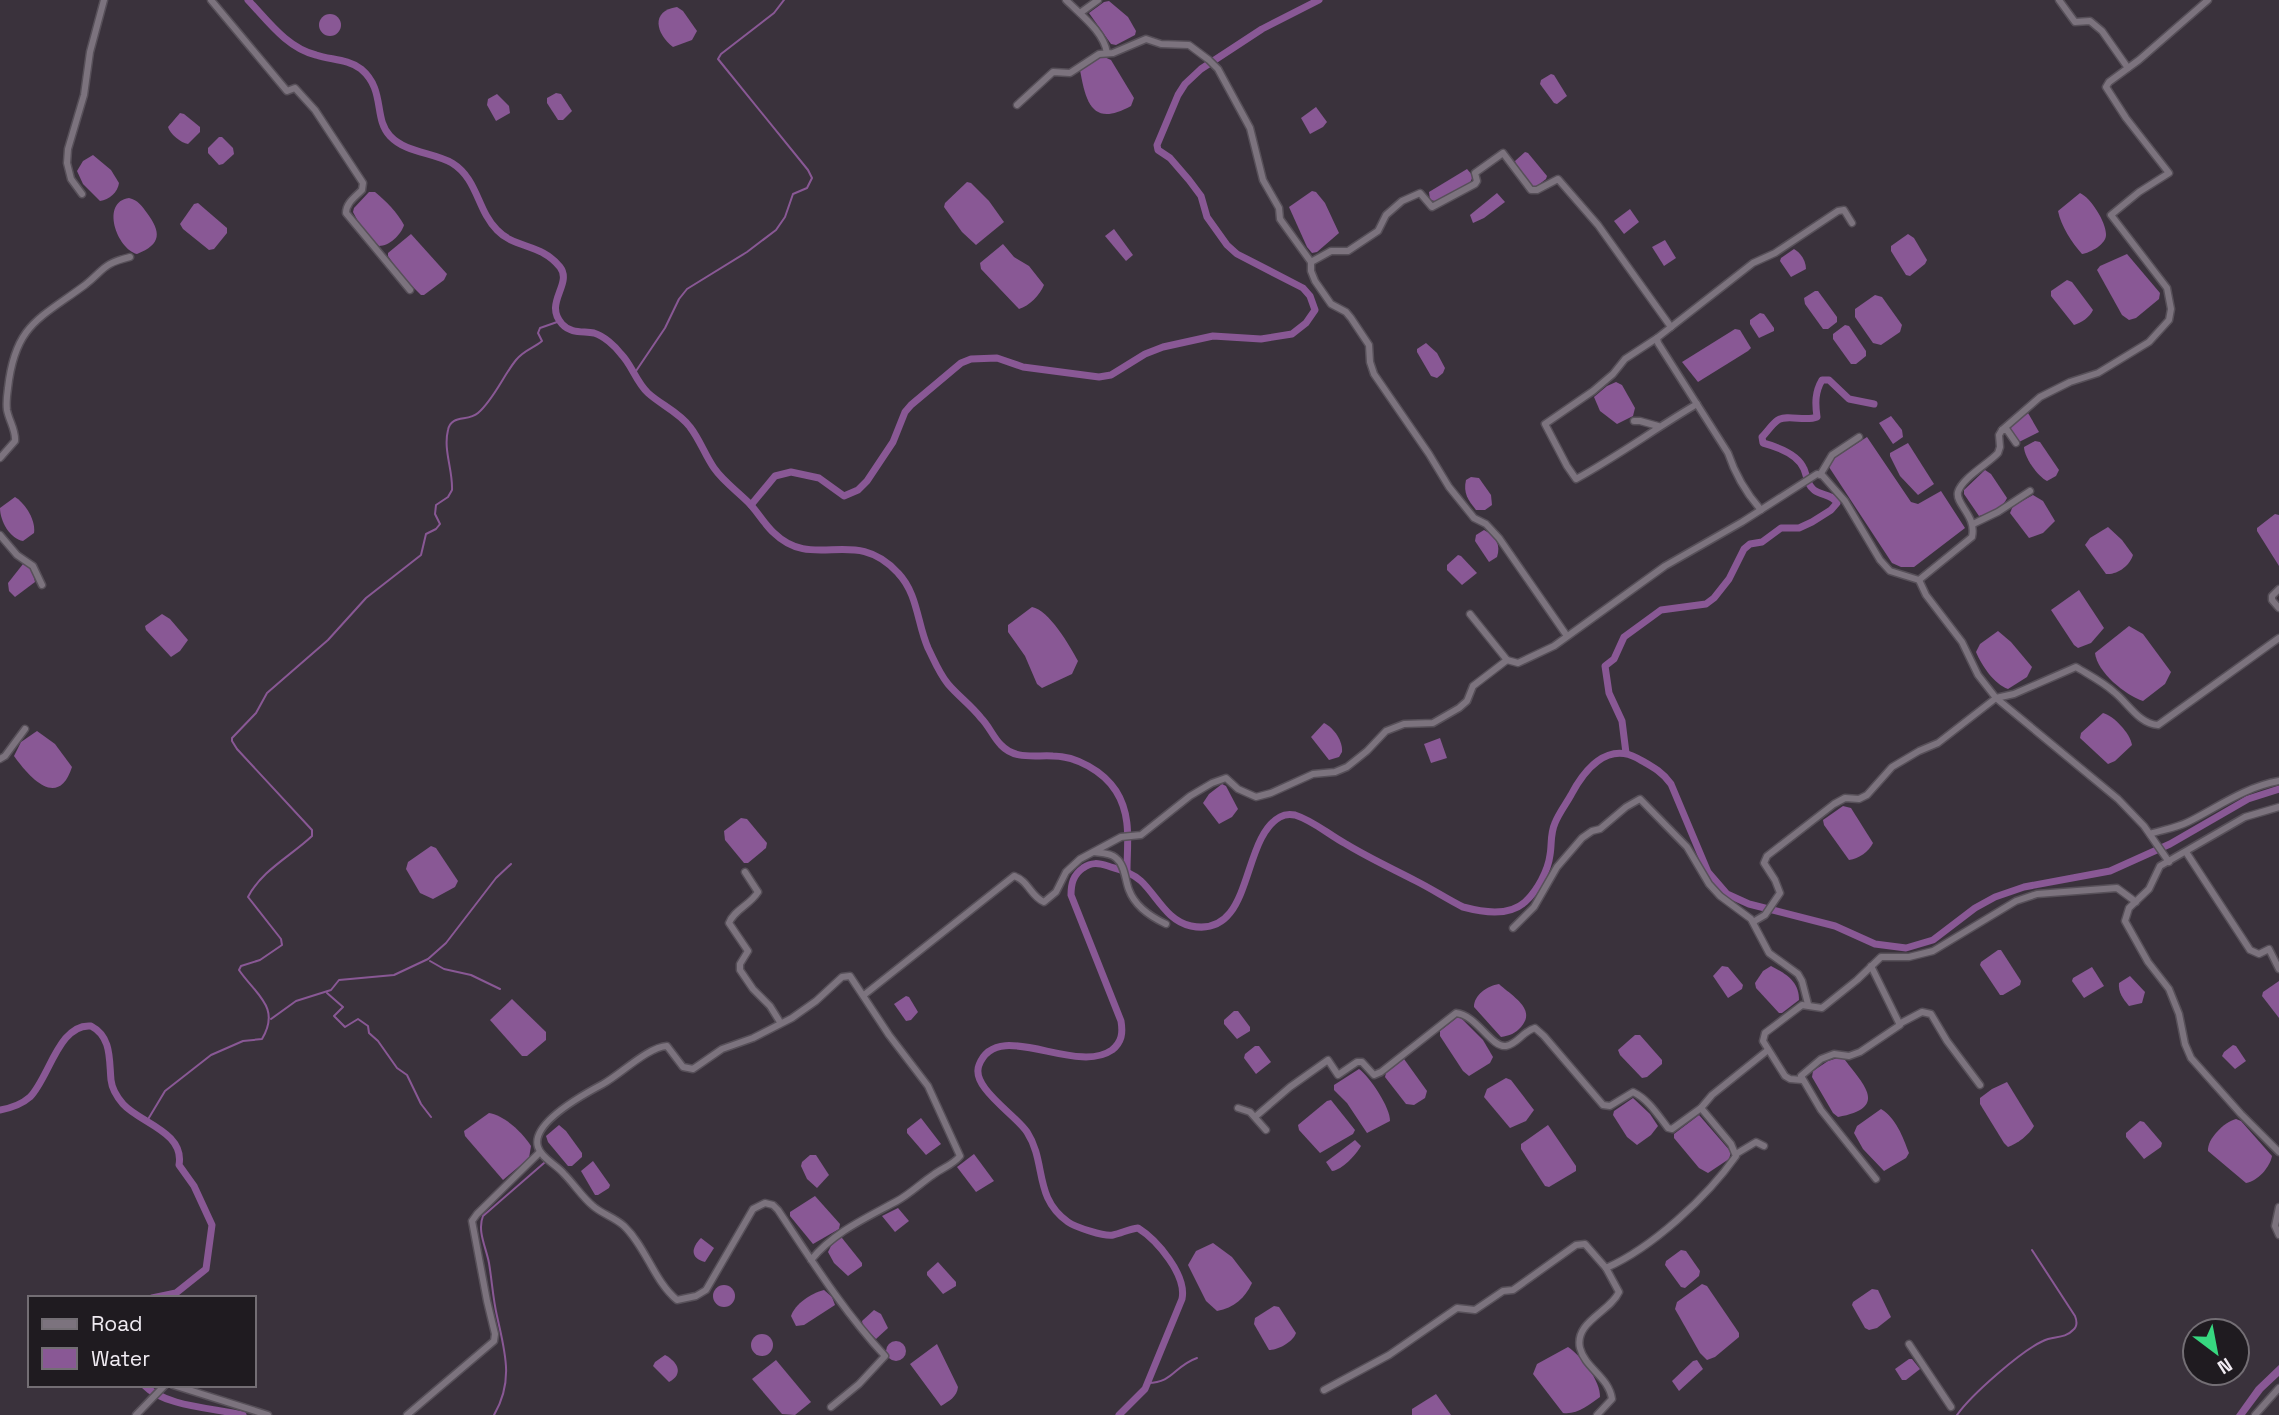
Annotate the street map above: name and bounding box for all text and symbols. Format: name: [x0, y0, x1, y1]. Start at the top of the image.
legend: [28, 1296, 256, 1387]
text: Road: [91, 1310, 143, 1337]
north arrow: [2181, 1317, 2251, 1387]
text: Water: [91, 1345, 150, 1372]
text: N: [2213, 1352, 2237, 1380]

